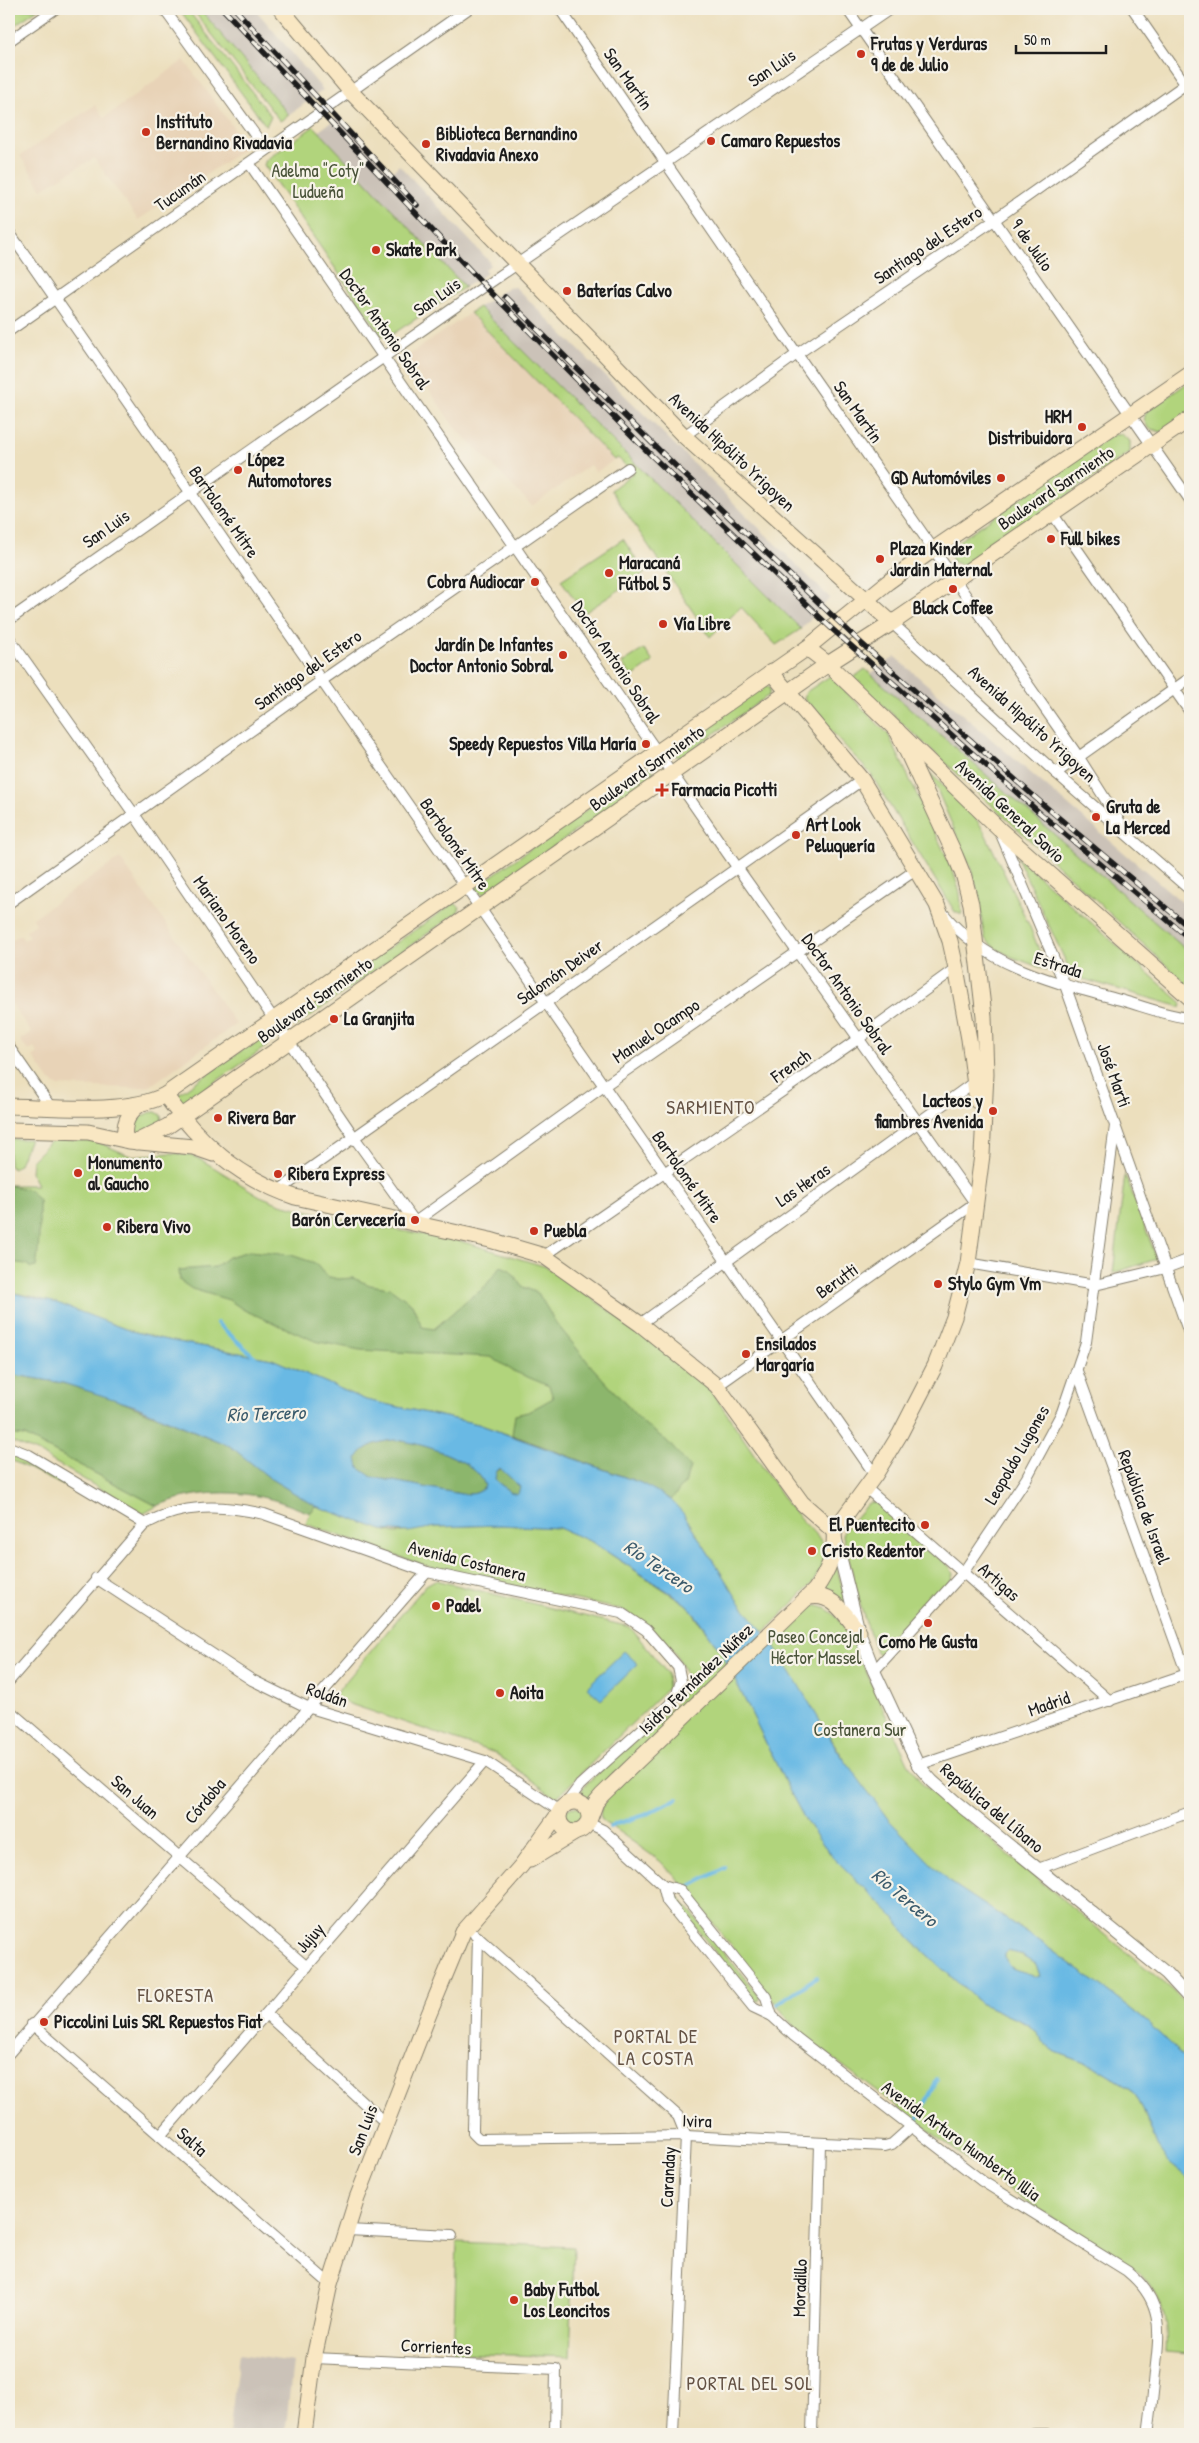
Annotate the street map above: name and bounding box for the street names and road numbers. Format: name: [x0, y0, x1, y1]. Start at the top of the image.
street label: San Martín: [598, 43, 659, 115]
street label: San Luis: [743, 43, 801, 93]
street label: Tucumán: [149, 164, 210, 217]
street label: Santiago del Estero: [869, 199, 987, 290]
street label: 9 de Julio: [1005, 213, 1060, 276]
street label: Doctor Antonio Sobral: [334, 263, 437, 395]
street label: San Luis: [408, 271, 465, 322]
street label: San Martín: [828, 376, 889, 448]
street label: Avenida Hipólito Yrigoyen: [664, 386, 801, 517]
street label: Boulevard Sarmiento: [993, 439, 1119, 536]
street label: Bartolomé Mitre: [183, 461, 265, 563]
street label: San Luis: [77, 503, 134, 554]
street label: Doctor Antonio Sobral: [566, 595, 667, 728]
street label: Santiago del Estero: [249, 623, 366, 716]
street label: Avenida Hipólito Yrigoyen: [963, 659, 1102, 788]
street label: Boulevard Sarmiento: [584, 719, 709, 817]
street label: Avenida General Savio: [950, 753, 1071, 868]
street label: Bartolomé Mitre: [414, 793, 496, 895]
street label: Mariano Moreno: [188, 870, 267, 969]
street label: Doctor Antonio Sobral: [796, 928, 899, 1060]
street label: Salomón Deiver: [512, 933, 608, 1011]
street label: Estrada: [1031, 945, 1085, 984]
street label: Boulevard Sarmiento: [252, 951, 377, 1049]
street label: Manuel Ocampo: [607, 992, 704, 1069]
street label: José Marti: [1091, 1039, 1138, 1111]
street label: French: [765, 1043, 816, 1089]
street label: Bartolomé Mitre: [646, 1126, 728, 1228]
street label: Las Heras: [770, 1157, 835, 1212]
street label: Berutti: [810, 1257, 863, 1304]
street label: Leopoldo Lugones: [978, 1401, 1055, 1509]
street label: República de Israel: [1112, 1446, 1177, 1568]
street label: Avenida Costanera: [406, 1534, 528, 1587]
street label: Artigas: [973, 1556, 1026, 1607]
street label: Isidro Fernández Núñez: [633, 1617, 759, 1740]
street label: Roldán: [303, 1676, 351, 1713]
street label: Madrid: [1025, 1685, 1073, 1722]
street label: República del Líbano: [935, 1757, 1050, 1858]
street label: San Juan: [106, 1769, 165, 1825]
street label: Córdoba: [178, 1772, 231, 1829]
street label: Jujuy: [289, 1917, 330, 1958]
street label: Avenida Arturo Humberto Illia: [877, 2074, 1046, 2207]
street label: San Luis: [341, 2101, 384, 2159]
street label: Ivira: [682, 2107, 712, 2134]
street label: Salta: [172, 2121, 213, 2162]
street label: Caranday: [653, 2146, 682, 2208]
street label: Moradillo: [786, 2259, 813, 2317]
street label: Corrientes: [400, 2332, 472, 2361]

